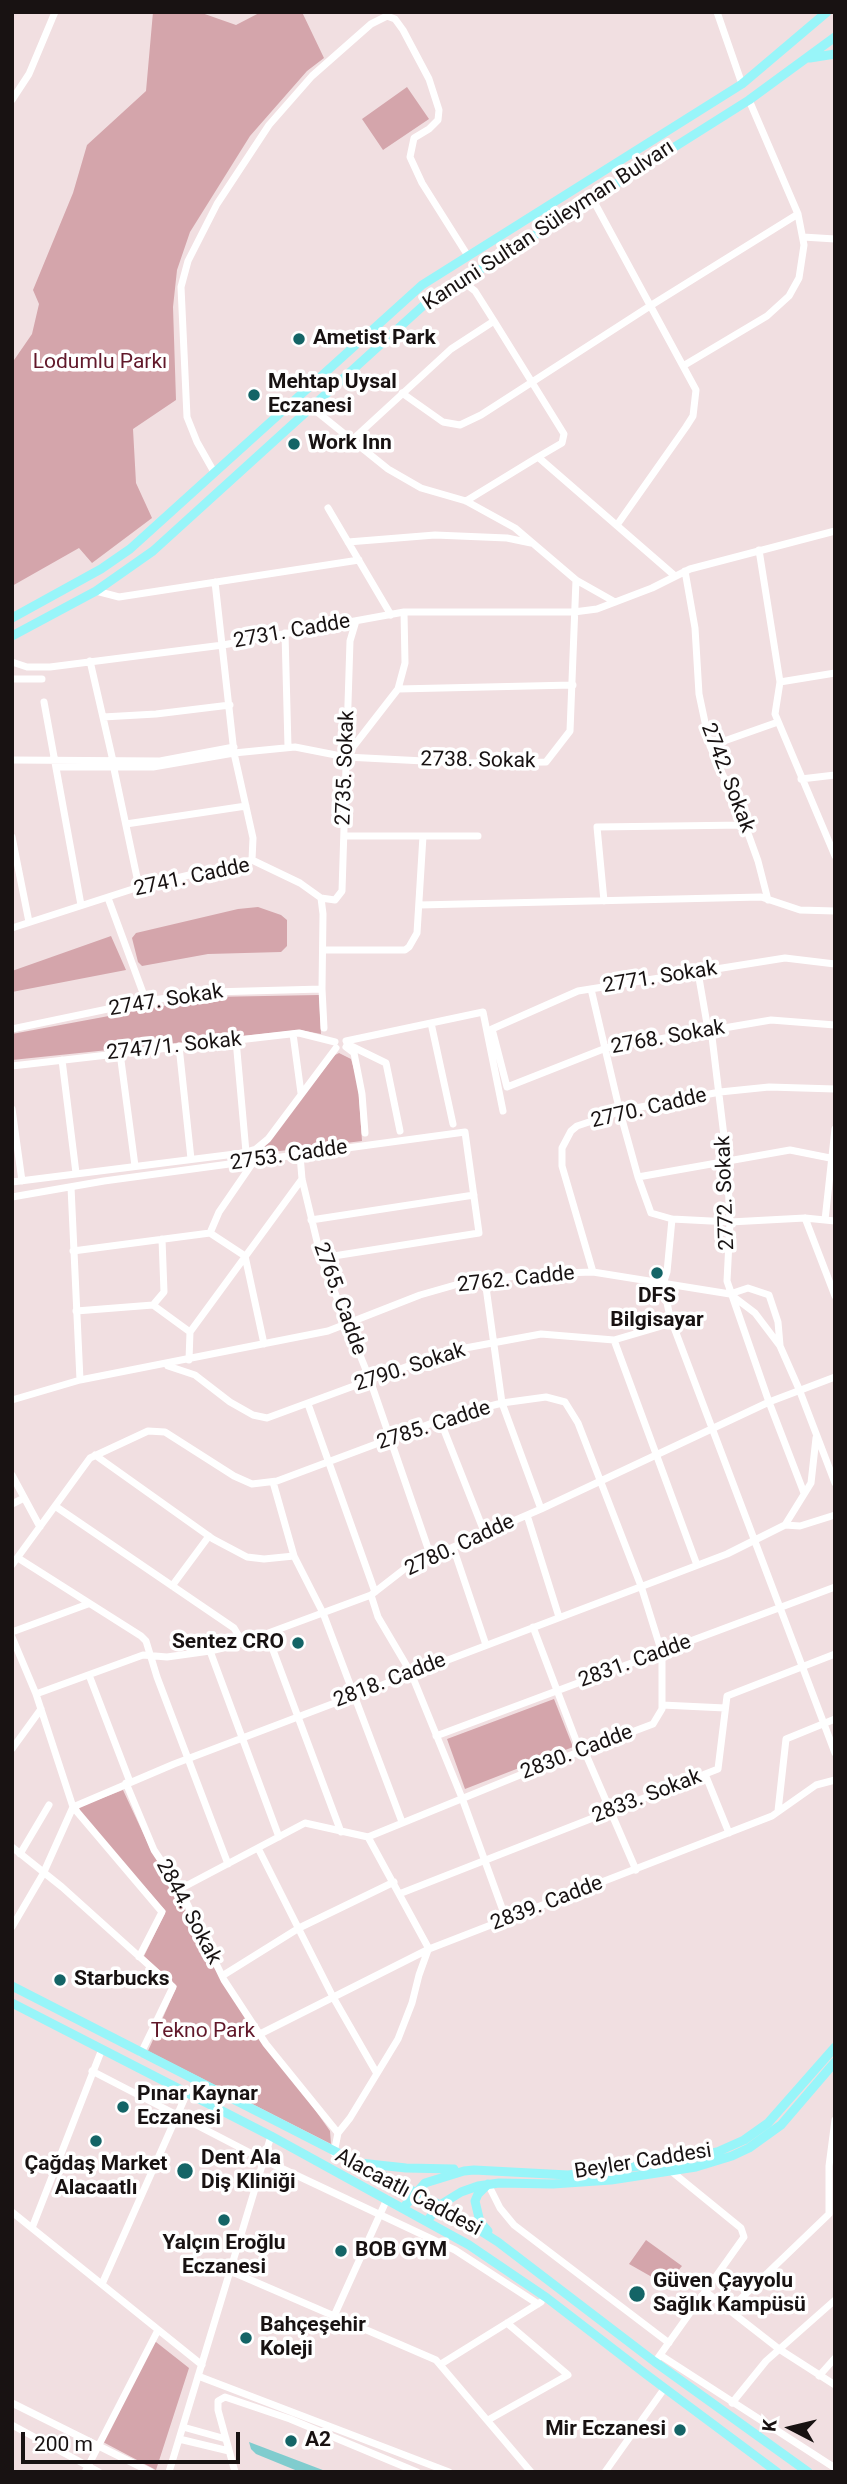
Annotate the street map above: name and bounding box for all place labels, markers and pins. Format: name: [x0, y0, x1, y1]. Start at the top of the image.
place label: Ametist Park: [313, 326, 436, 352]
marker: Ametist Park: [291, 331, 307, 347]
place label: Mehtap Uysal Eczanesi: [268, 370, 397, 420]
marker: Mehtap Uysal Eczanesi: [246, 387, 262, 403]
place label: Work Inn: [308, 431, 392, 457]
marker: Work Inn: [286, 436, 302, 452]
marker: DFS Bilgisayar: [649, 1265, 665, 1281]
place label: DFS Bilgisayar: [610, 1284, 704, 1334]
place label: Sentez CRO: [172, 1630, 284, 1656]
marker: Sentez CRO: [290, 1635, 306, 1651]
place label: Starbucks: [74, 1967, 169, 1993]
marker: Starbucks: [52, 1972, 68, 1988]
place label: Pınar Kaynar Eczanesi: [137, 2082, 258, 2132]
marker: Pınar Kaynar Eczanesi: [115, 2099, 131, 2115]
marker: Çağdaş Market Alacaatlı: [88, 2133, 104, 2149]
place label: Dent Ala Diş Kliniği: [201, 2146, 296, 2196]
place label: Çağdaş Market Alacaatlı: [25, 2152, 167, 2202]
marker: Dent Ala Diş Kliniği: [175, 2161, 195, 2181]
marker: Yalçın Eroğlu Eczanesi: [216, 2212, 232, 2228]
place label: Yalçın Eroğlu Eczanesi: [162, 2231, 286, 2281]
place label: BOB GYM: [355, 2238, 447, 2264]
marker: BOB GYM: [333, 2243, 349, 2259]
place label: Güven Çayyolu Sağlık Kampüsü: [653, 2269, 806, 2319]
marker: Güven Çayyolu Sağlık Kampüsü: [627, 2284, 647, 2304]
place label: Bahçeşehir Koleji: [260, 2313, 366, 2363]
marker: Bahçeşehir Koleji: [238, 2330, 254, 2346]
place label: Mir Eczanesi: [545, 2417, 666, 2443]
marker: Mir Eczanesi: [672, 2422, 688, 2438]
place label: A2: [305, 2428, 331, 2454]
marker: A2: [283, 2433, 299, 2449]

